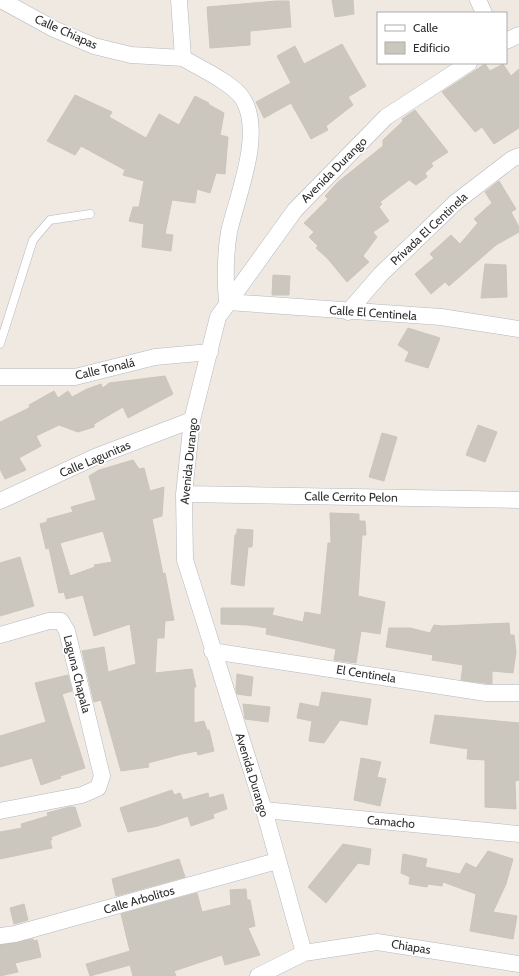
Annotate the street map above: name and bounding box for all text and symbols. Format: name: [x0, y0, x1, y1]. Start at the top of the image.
street label: Calle Chiapas: [32, 11, 100, 52]
legend: [377, 12, 507, 64]
text: Calle: [413, 20, 438, 35]
text: Edificio: [413, 40, 450, 55]
street label: Avenida Durango: [298, 133, 370, 206]
street label: Privada El Centinela: [387, 189, 471, 268]
street label: Calle El Centinela: [329, 302, 418, 323]
street label: Calle Tonalá: [74, 354, 136, 383]
street label: Avenida Durango: [176, 417, 201, 505]
street label: Calle Lagunitas: [57, 437, 133, 480]
street label: Calle Cerrito Pelon: [304, 488, 398, 505]
street label: Laguna Chapala: [61, 633, 94, 715]
street label: El Centinela: [335, 661, 397, 686]
street label: Avenida Durango: [233, 731, 272, 819]
street label: Camacho: [366, 812, 416, 831]
street label: Calle Arbolitos: [102, 882, 176, 917]
street label: Chiapas: [390, 936, 432, 957]

